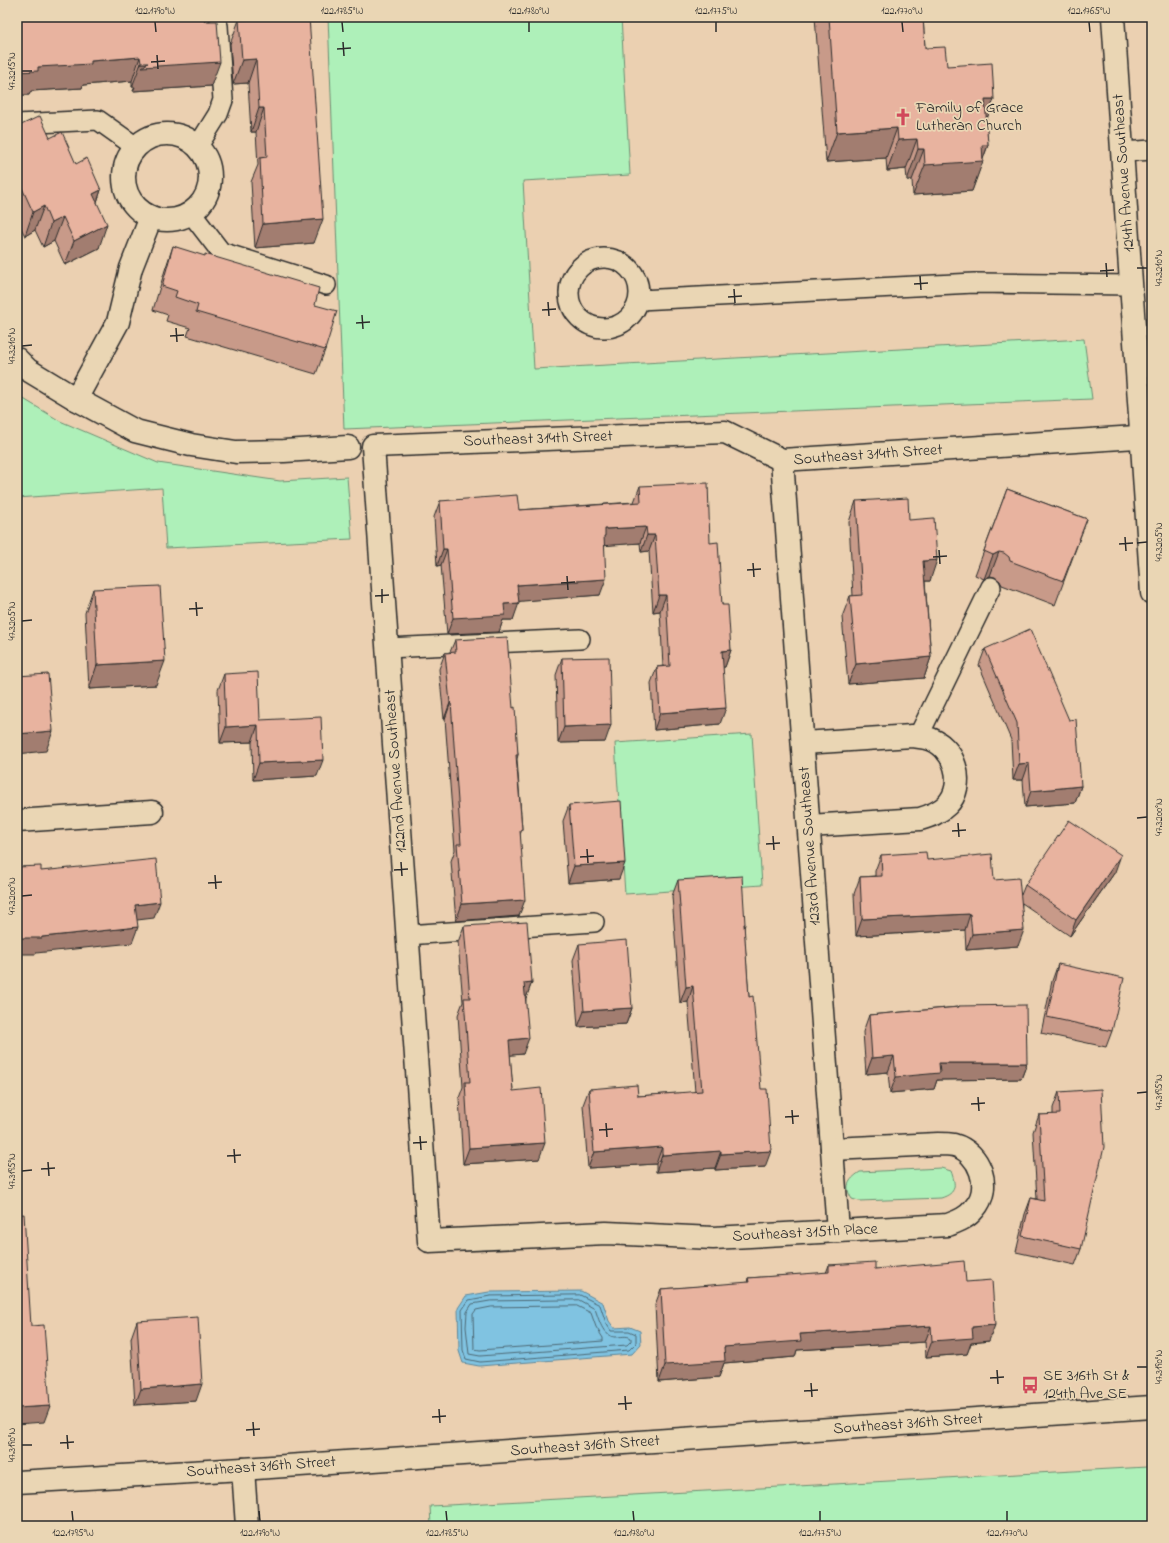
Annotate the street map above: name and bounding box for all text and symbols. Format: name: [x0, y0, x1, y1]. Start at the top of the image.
text: 122.1790°W: [135, 4, 175, 19]
text: 122.1785°W: [321, 4, 363, 19]
text: 122.1780°W: [509, 4, 550, 19]
text: 122.1775°W: [695, 4, 738, 19]
text: 122.1770°W: [881, 4, 923, 19]
text: 122.1765°W: [1067, 4, 1111, 19]
text: 47.3215°N: [5, 52, 20, 90]
street label: 124th Avenue Southeast: [1106, 93, 1141, 253]
place label: Family of Grace Lutheran Church: [915, 96, 1024, 138]
church icon: Family of Grace Lutheran Church: [893, 107, 913, 127]
text: 47.3210°N: [1152, 250, 1167, 286]
text: 47.3210°N: [5, 328, 20, 364]
street label: Southeast 314th Street: [463, 424, 614, 454]
street label: Southeast 314th Street: [793, 438, 944, 472]
text: 47.3205°N: [1152, 522, 1167, 561]
text: 47.3205°N: [5, 601, 20, 640]
street label: 122nd Avenue Southeast: [378, 688, 414, 853]
street label: 123rd Avenue Southeast: [792, 765, 828, 926]
text: 47.3200°N: [1152, 798, 1167, 836]
text: 47.3200°N: [5, 877, 20, 915]
text: 47.3195°N: [1152, 1074, 1167, 1110]
text: 47.3195°N: [5, 1153, 20, 1189]
street label: Southeast 315th Place: [732, 1217, 879, 1249]
text: 47.3190°N: [1152, 1350, 1167, 1384]
place label: SE 316th St & 124th Ave SE: [1043, 1364, 1130, 1406]
bus stop icon: SE 316th St & 124th Ave SE: [1020, 1375, 1040, 1395]
street label: Southeast 316th Street: [832, 1407, 984, 1441]
text: 47.3190°N: [5, 1428, 20, 1462]
street label: Southeast 316th Street: [509, 1429, 661, 1463]
street label: Southeast 316th Street: [185, 1450, 337, 1484]
text: 122.1795°W: [52, 1526, 94, 1541]
text: 122.1790°W: [240, 1526, 280, 1541]
text: 122.1785°W: [426, 1526, 468, 1541]
text: 122.1780°W: [614, 1526, 655, 1541]
text: 122.1775°W: [799, 1526, 842, 1541]
text: 122.1770°W: [986, 1526, 1028, 1541]

